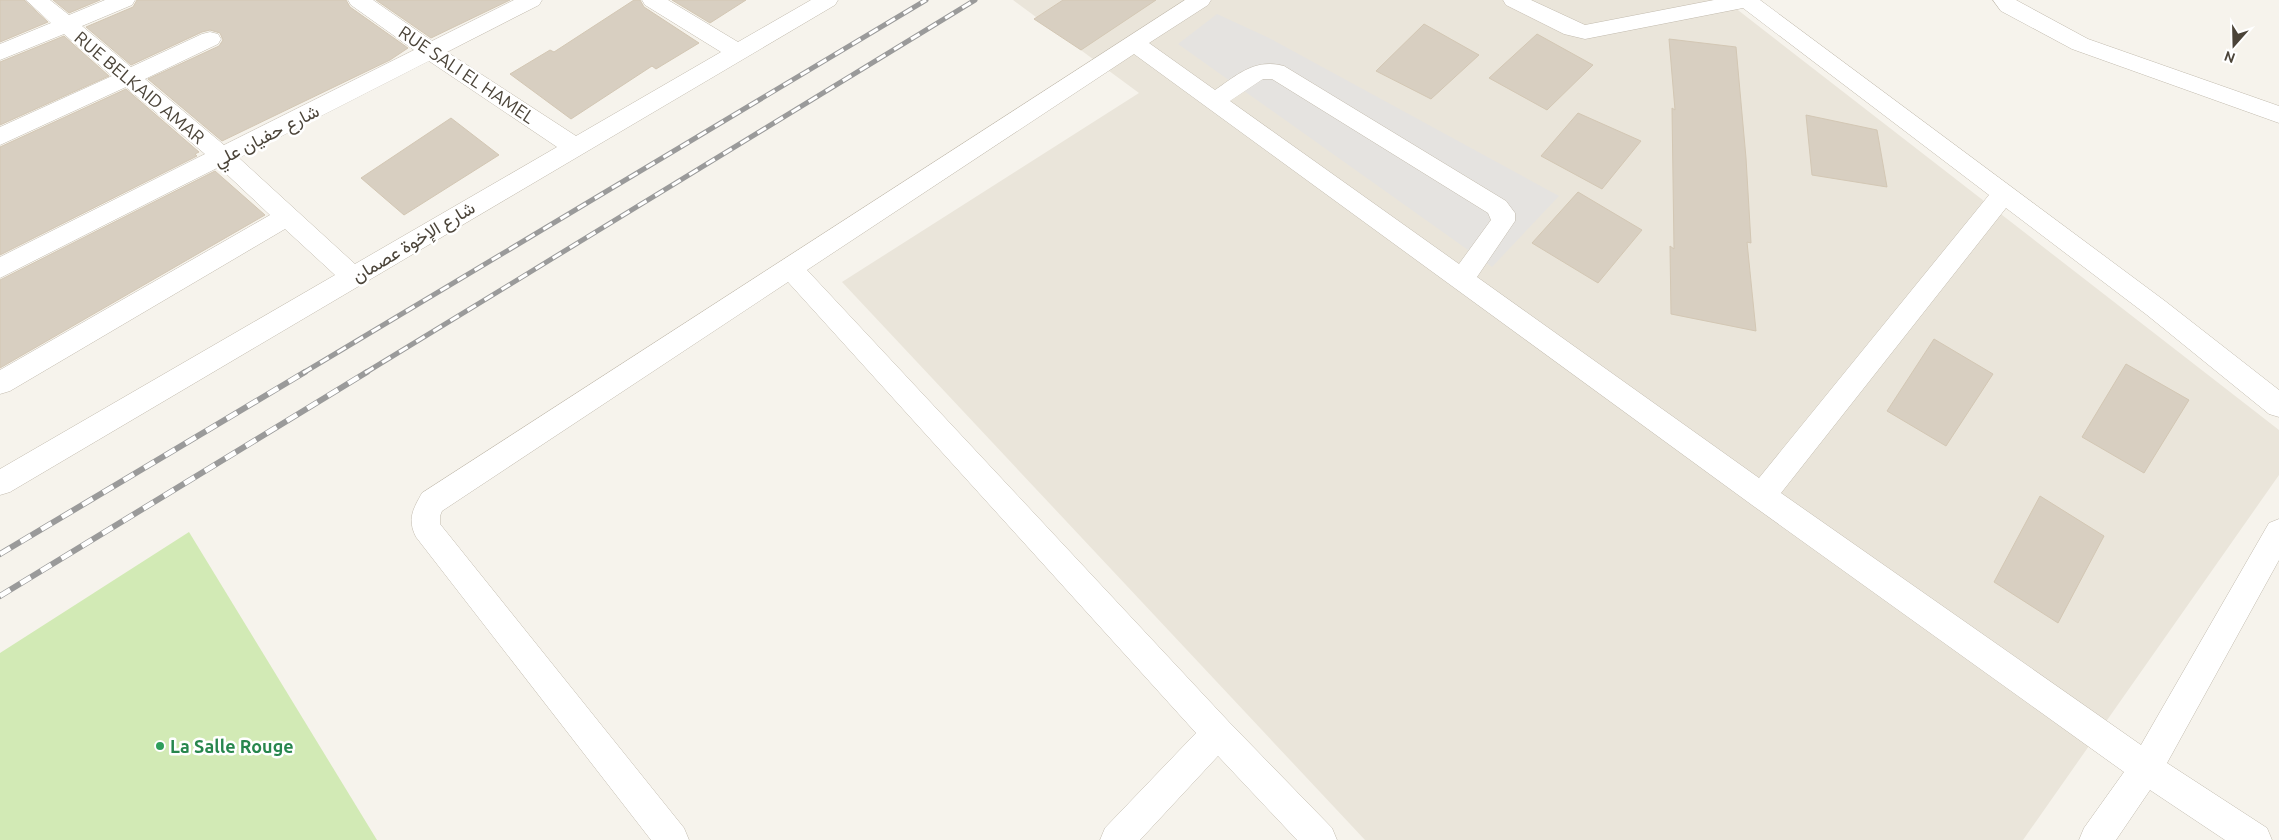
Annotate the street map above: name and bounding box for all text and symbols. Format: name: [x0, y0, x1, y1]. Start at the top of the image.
north arrow: [2209, 20, 2259, 70]
street label: RUE SALI EL HAMEL: [395, 21, 539, 127]
street label: RUE BELKAID AMAR: [71, 27, 209, 147]
text: N: [2222, 48, 2237, 67]
street label: شارع حفيان علي: [210, 100, 325, 176]
street label: شارع الإخوة عصمان: [348, 197, 479, 288]
place label: La Salle Rouge: [170, 736, 294, 756]
marker: La Salle Rouge: [154, 740, 166, 752]

